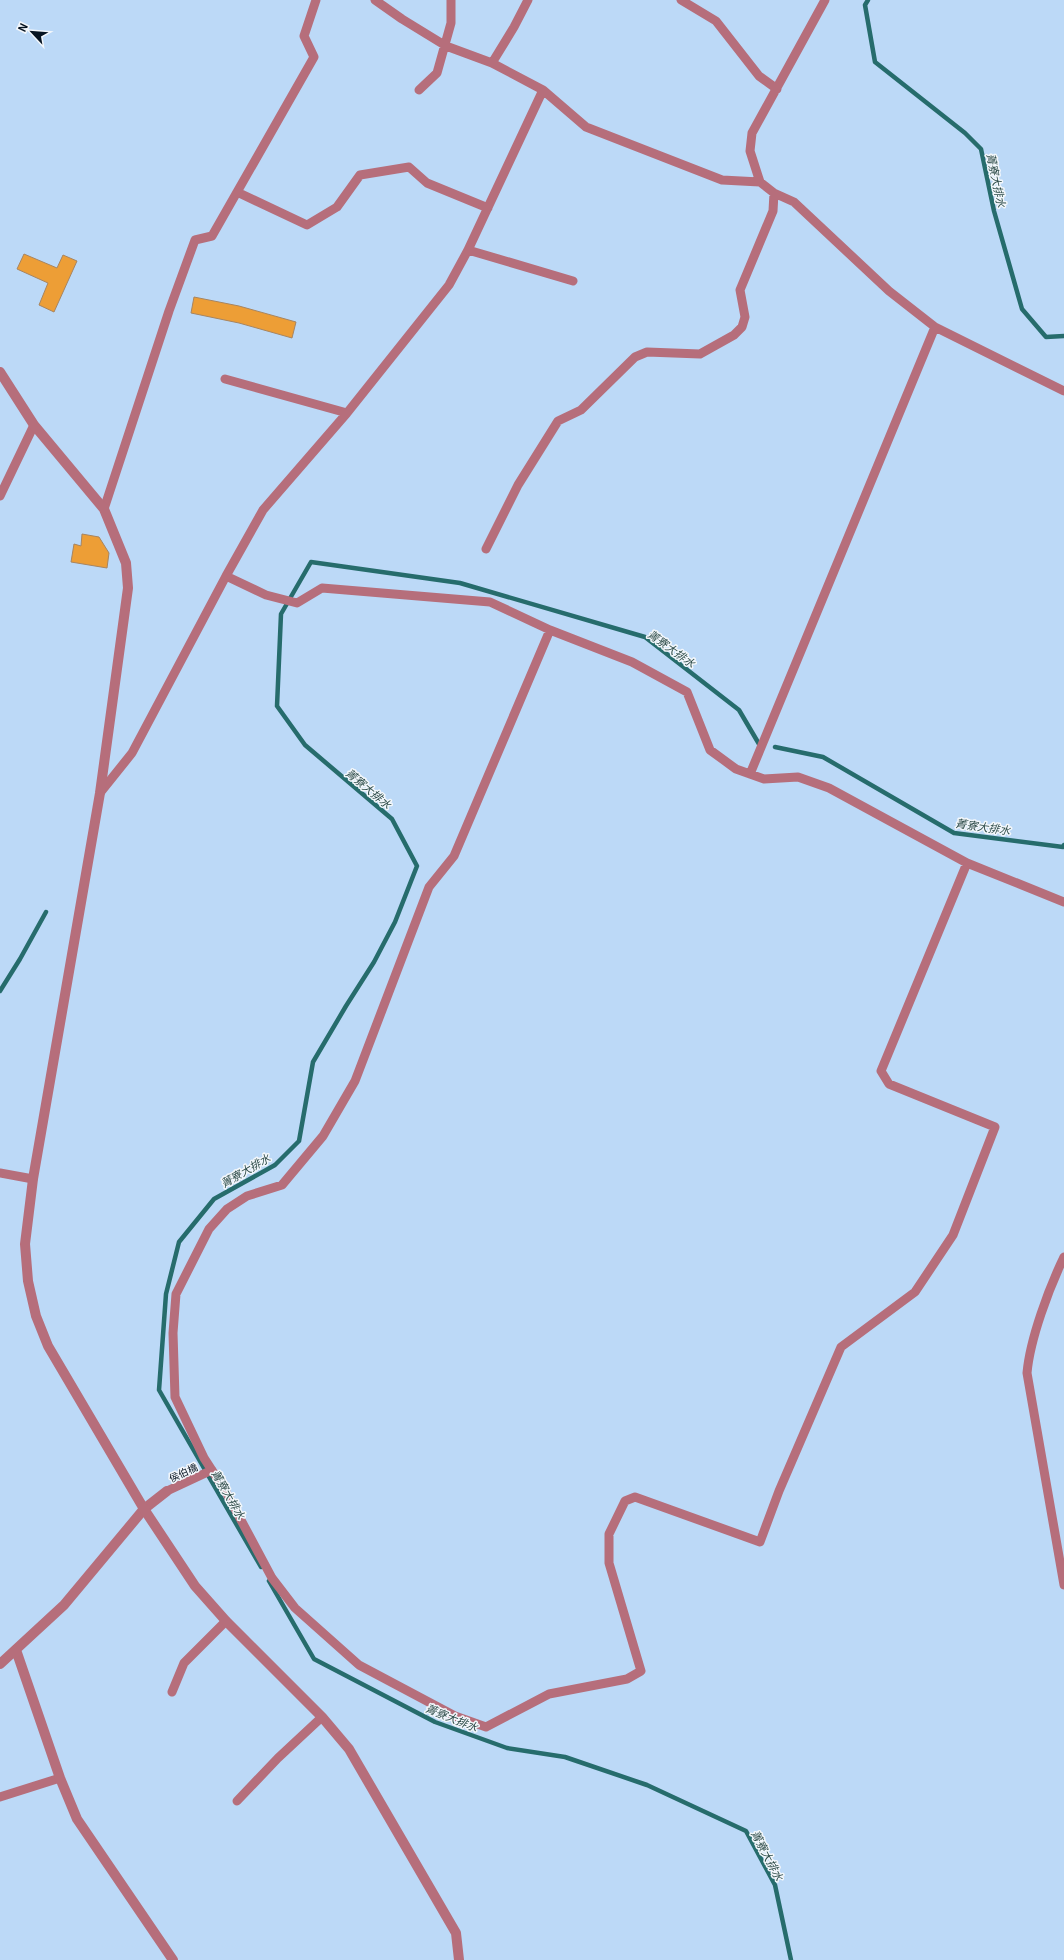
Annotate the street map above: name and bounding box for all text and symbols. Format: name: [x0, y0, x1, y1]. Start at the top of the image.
north arrow: [12, 12, 52, 52]
text: N: [13, 20, 31, 34]
water label: 菁寮大排水: [983, 151, 1011, 210]
water label: 菁寮大排水: [645, 625, 700, 671]
water label: 菁寮大排水: [343, 764, 396, 812]
water label: 菁寮大排水: [955, 814, 1012, 838]
water label: 菁寮大排水: [217, 1149, 274, 1191]
street label: 侯伯橋: [166, 1459, 200, 1485]
water label: 菁寮大排水: [208, 1466, 250, 1523]
water label: 菁寮大排水: [424, 1699, 481, 1735]
water label: 菁寮大排水: [748, 1827, 788, 1884]

